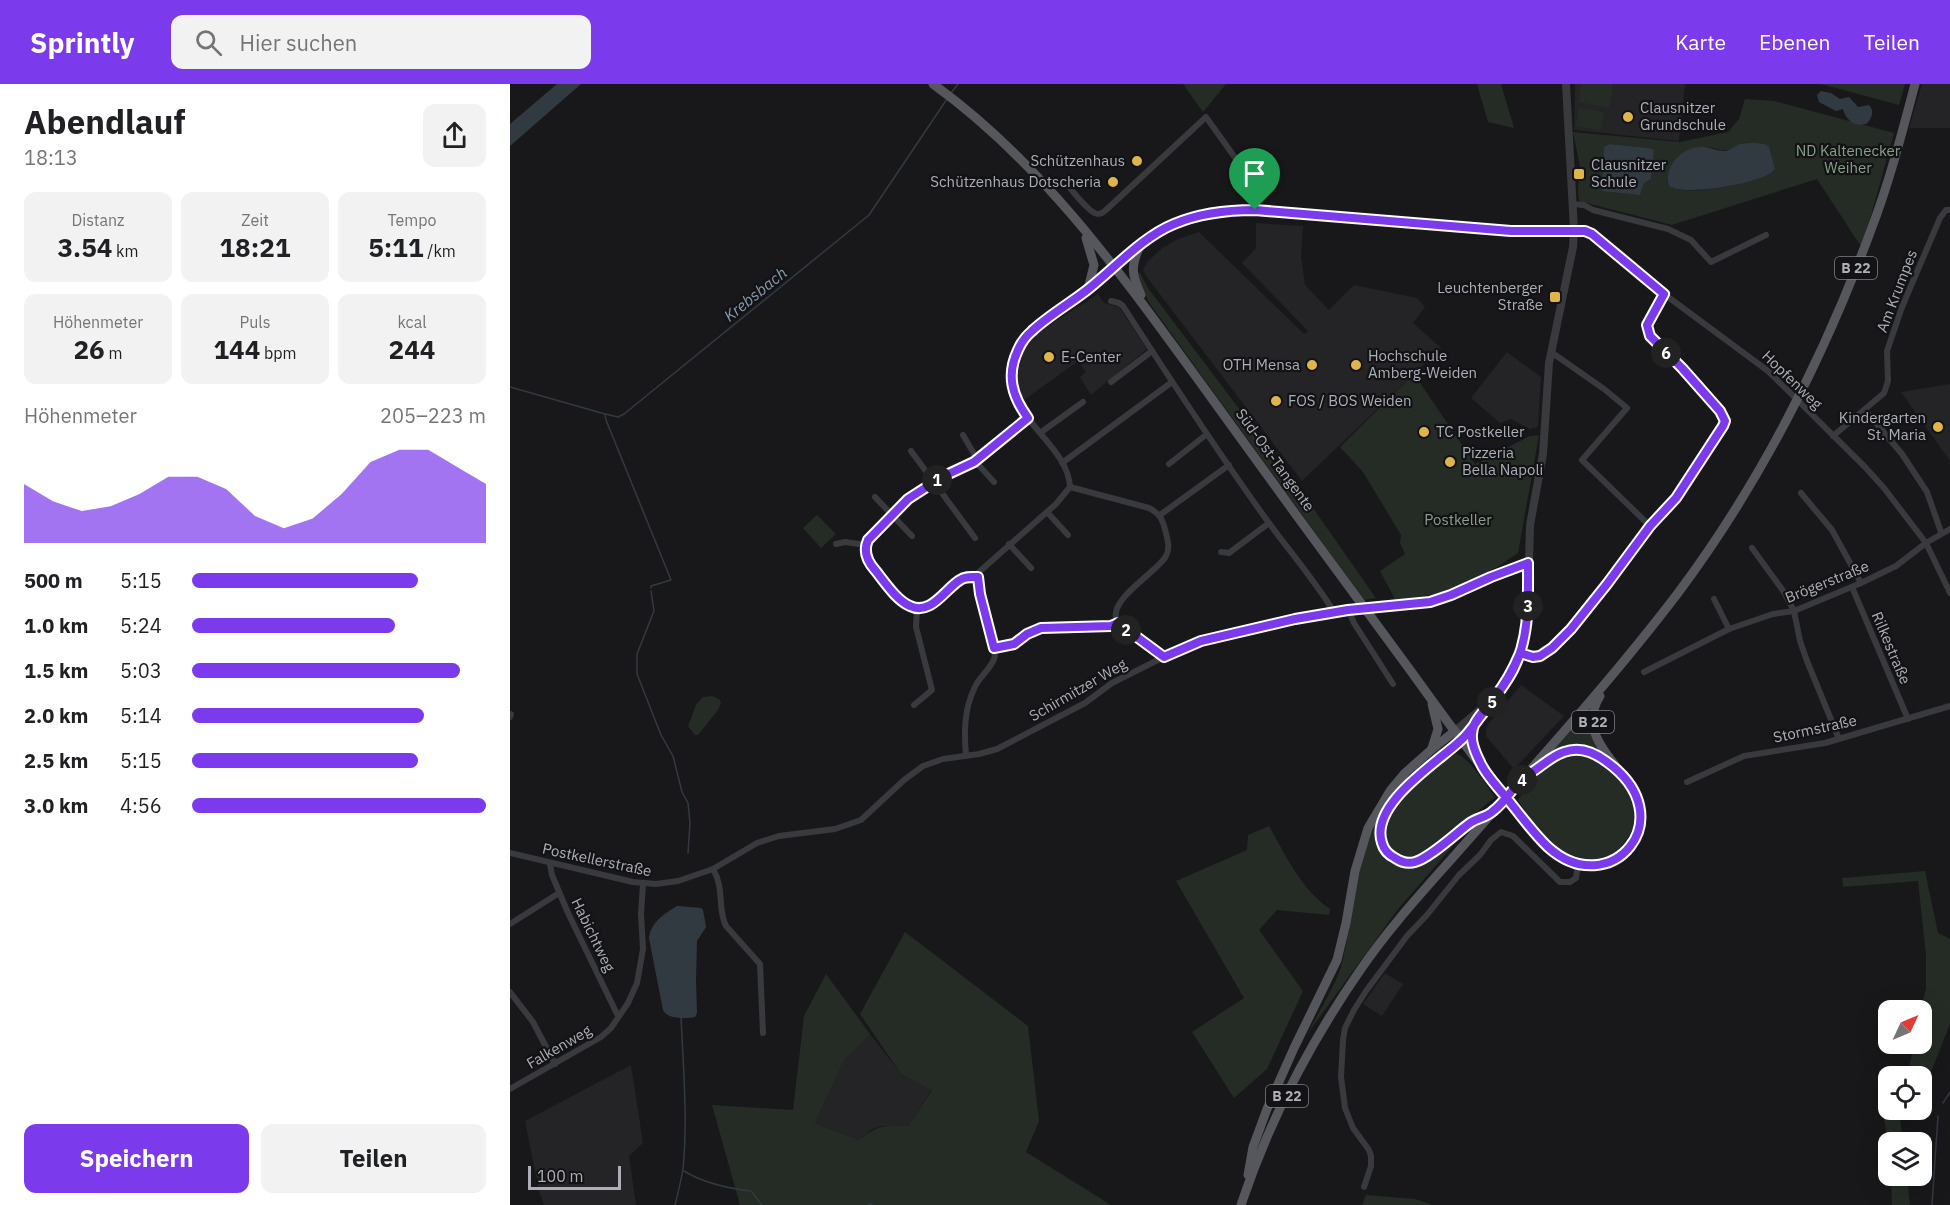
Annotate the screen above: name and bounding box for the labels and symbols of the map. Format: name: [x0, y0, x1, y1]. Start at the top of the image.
place label: Clausnitzer Grundschule: [1640, 98, 1726, 134]
marker: Clausnitzer Grundschule: [1621, 110, 1635, 124]
park label: ND Kaltenecker Weiher: [1796, 141, 1901, 177]
pin: [1229, 148, 1280, 210]
place label: Schützenhaus: [1031, 151, 1125, 170]
marker: Schützenhaus: [1130, 154, 1144, 168]
place label: Clausnitzer Schule: [1591, 155, 1667, 191]
marker: Clausnitzer Schule: [1572, 167, 1586, 181]
place label: Schützenhaus Dotscheria: [930, 172, 1101, 191]
marker: Schützenhaus Dotscheria: [1106, 175, 1120, 189]
street label: Am Krumpes: [1872, 247, 1921, 335]
road number: B 22: [1835, 257, 1877, 279]
water label: Krebsbach: [719, 262, 791, 326]
place label: Leuchtenberger Straße: [1437, 278, 1543, 314]
marker: Leuchtenberger Straße: [1548, 290, 1562, 304]
pin: 6: [1651, 338, 1681, 368]
place label: Hochschule Amberg-Weiden: [1368, 346, 1477, 382]
street label: Hopfenweg: [1758, 346, 1827, 413]
place label: E-Center: [1061, 347, 1121, 366]
marker: E-Center: [1042, 350, 1056, 364]
place label: OTH Mensa: [1223, 355, 1300, 374]
marker: OTH Mensa: [1305, 358, 1319, 372]
marker: Hochschule Amberg-Weiden: [1349, 358, 1363, 372]
place label: FOS / BOS Weiden: [1288, 391, 1412, 410]
marker: FOS / BOS Weiden: [1269, 394, 1283, 408]
street label: Süd-Ost-Tangente: [1232, 405, 1319, 515]
place label: Kindergarten St. Maria: [1839, 408, 1926, 444]
marker: Kindergarten St. Maria: [1931, 420, 1945, 434]
place label: TC Postkeller: [1436, 422, 1525, 441]
marker: TC Postkeller: [1417, 425, 1431, 439]
place label: Pizzeria Bella Napoli: [1462, 443, 1543, 479]
marker: Pizzeria Bella Napoli: [1443, 455, 1457, 469]
pin: 1: [922, 465, 952, 495]
park label: Postkeller: [1424, 510, 1492, 529]
street label: Brögerstraße: [1782, 556, 1872, 607]
pin: 3: [1513, 591, 1543, 621]
street label: Rilkestraße: [1868, 609, 1915, 687]
pin: 2: [1111, 615, 1141, 645]
street label: Schirmitzer Weg: [1026, 654, 1130, 725]
pin: 5: [1477, 687, 1507, 717]
street label: Stormstraße: [1772, 710, 1858, 747]
road number: B 22: [1572, 711, 1614, 733]
pin: 4: [1507, 765, 1537, 795]
street label: Postkellerstraße: [541, 839, 653, 880]
street label: Habichtweg: [567, 895, 620, 975]
north arrow: [1878, 1000, 1932, 1054]
street label: Falkenweg: [523, 1020, 595, 1073]
road number: B 22: [1266, 1085, 1308, 1107]
scale bar: [528, 1163, 621, 1190]

